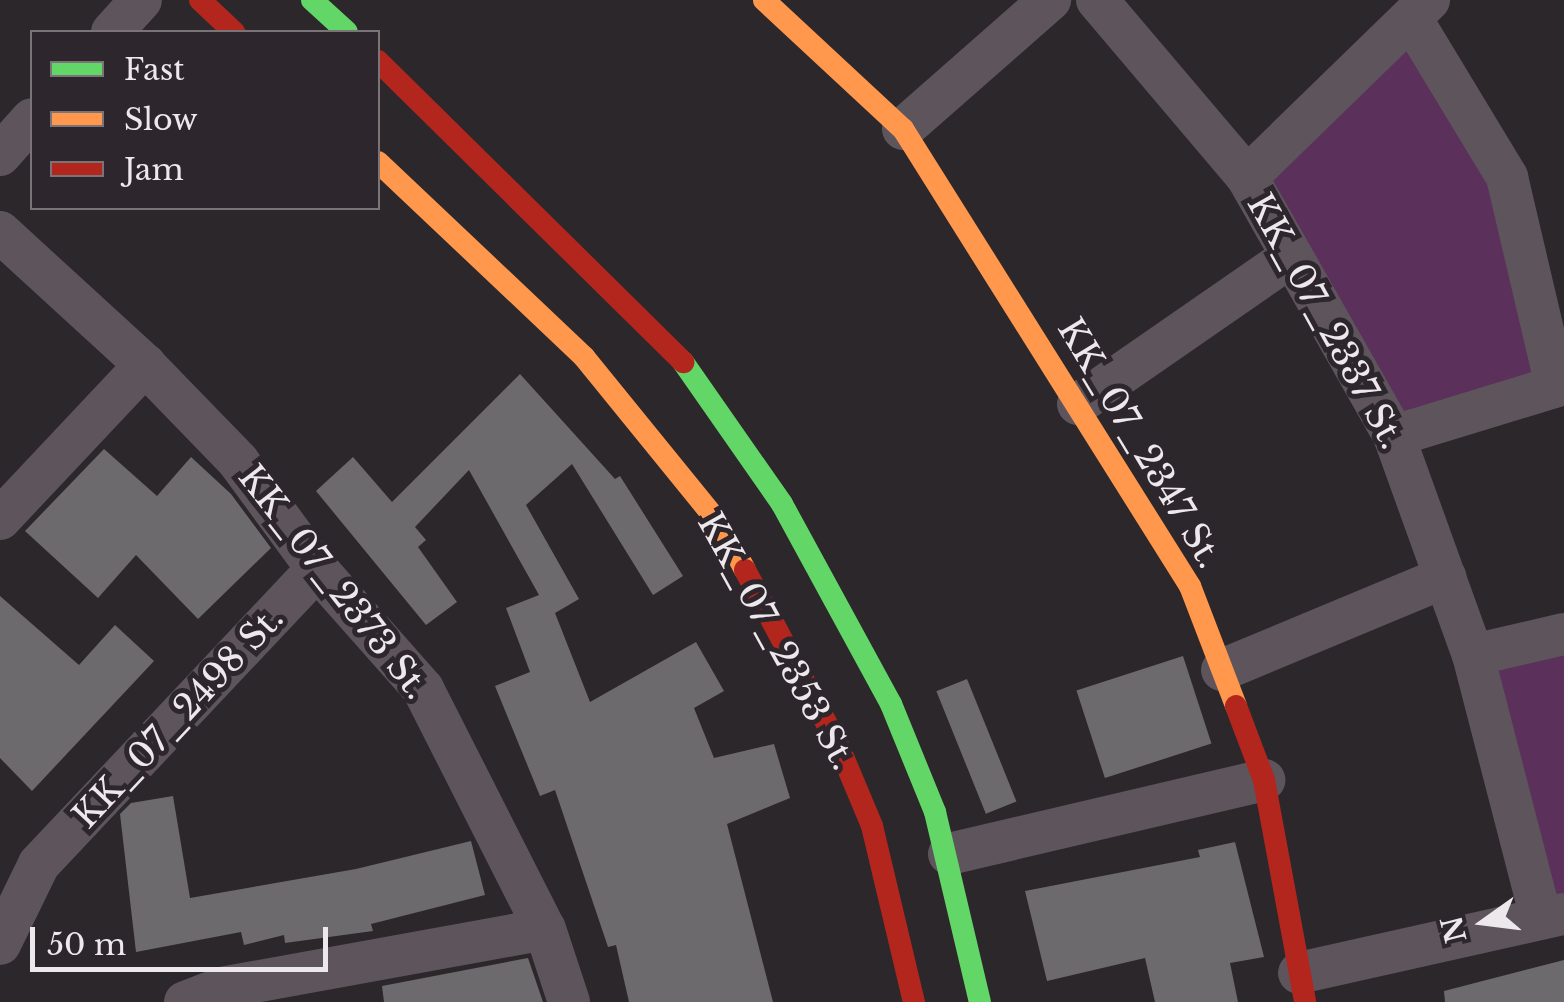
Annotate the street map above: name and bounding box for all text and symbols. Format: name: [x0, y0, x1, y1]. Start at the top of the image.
legend: [30, 30, 380, 210]
text: Fast: [124, 51, 185, 88]
text: Slow: [124, 101, 198, 138]
text: Jam: [124, 151, 184, 188]
street label: KK_07_2337 St.: [1239, 186, 1413, 456]
street label: KK_07_2347 St.: [1049, 311, 1231, 575]
street label: KK_07_2373 St.: [230, 457, 438, 707]
street label: KK_07_2353 St.: [689, 505, 865, 777]
street label: KK_07_2498 St.: [64, 597, 292, 837]
north arrow: [1434, 872, 1534, 972]
scale bar: [35, 907, 332, 969]
text: N: [1434, 912, 1475, 946]
text: 50 m: [47, 926, 126, 963]

